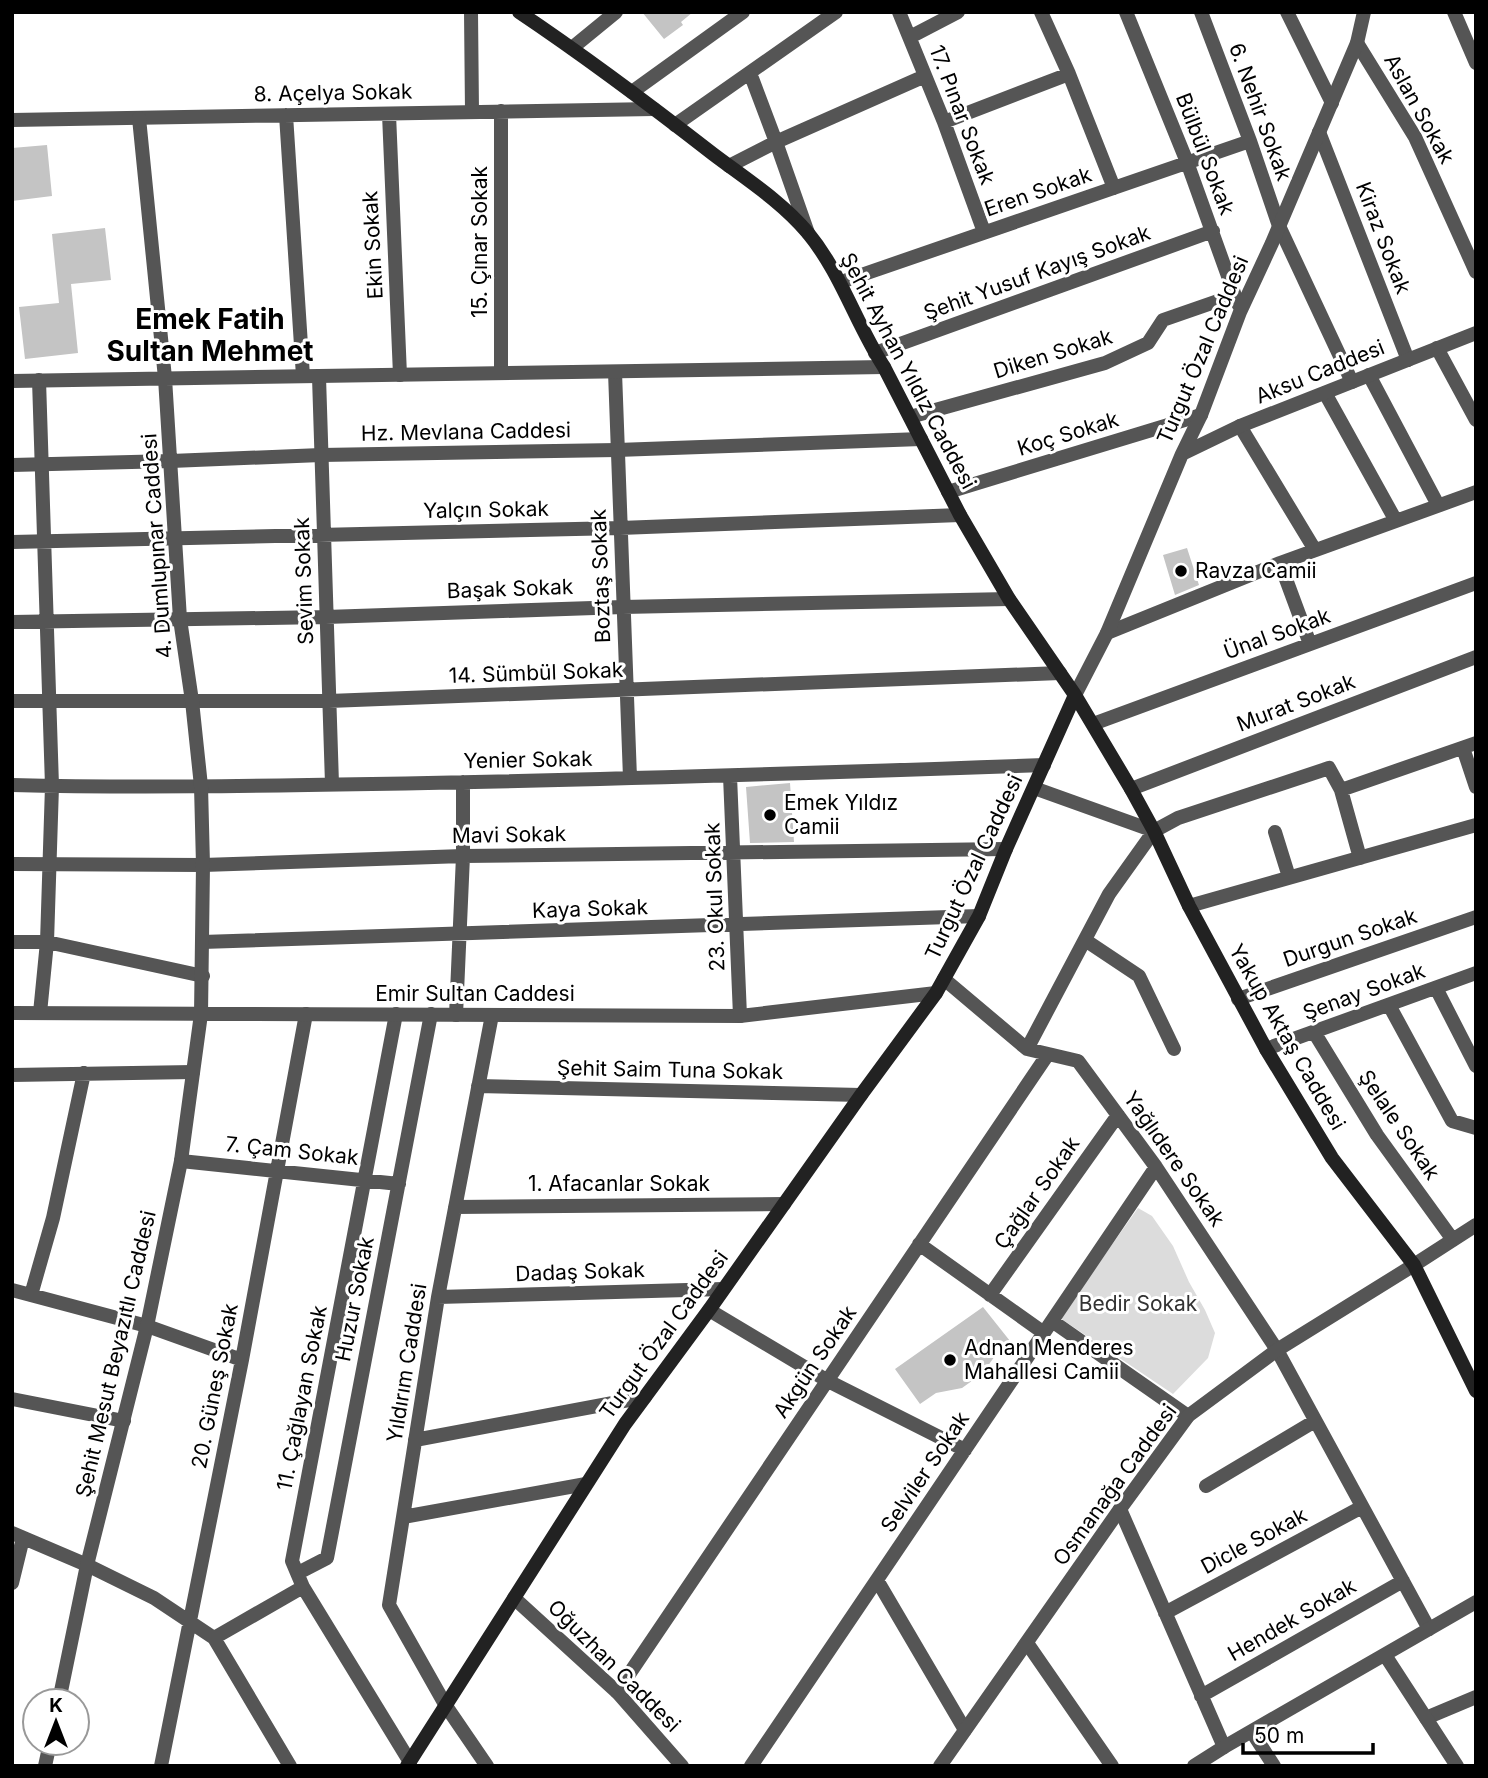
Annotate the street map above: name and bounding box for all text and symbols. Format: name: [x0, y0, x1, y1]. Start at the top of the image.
street label: 6. Nehir Sokak: [1224, 40, 1297, 184]
street label: 17. Pınar Sokak: [924, 42, 1001, 188]
street label: Aslan Sokak: [1379, 49, 1460, 168]
street label: 8. Açelya Sokak: [253, 79, 413, 106]
street label: Bülbül Sokak: [1171, 89, 1240, 219]
street label: Eren Sokak: [981, 161, 1095, 222]
street label: 15. Çınar Sokak: [467, 166, 492, 318]
street label: Kiraz Sokak: [1351, 178, 1416, 298]
street label: Ekin Sokak: [357, 190, 388, 300]
street label: Şehit Yusuf Kayış Sokak: [920, 220, 1154, 325]
street label: Şehit Ayhan Yıldız Caddesi: [835, 248, 981, 493]
street label: Turgut Özal Caddesi: [1152, 252, 1253, 448]
district label: Emek Fatih Sultan Mehmet: [106, 302, 314, 368]
street label: Diken Sokak: [990, 323, 1116, 383]
street label: Aksu Caddesi: [1252, 334, 1388, 409]
street label: Koç Sokak: [1014, 406, 1122, 461]
street label: Hz. Mevlana Caddesi: [361, 417, 571, 446]
street label: 4. Dumlupınar Caddesi: [136, 433, 177, 659]
street label: Yalçın Sokak: [423, 496, 550, 523]
street label: Boztaş Sokak: [586, 508, 615, 644]
street label: Sevim Sokak: [289, 516, 318, 645]
place label: Ravza Camii: [1195, 558, 1317, 583]
marker: Ravza Camii: [1173, 563, 1189, 579]
street label: Başak Sokak: [446, 574, 574, 603]
street label: Ünal Sokak: [1220, 602, 1334, 664]
street label: 14. Sümbül Sokak: [448, 657, 624, 688]
street label: Murat Sokak: [1233, 668, 1359, 737]
street label: Yenier Sokak: [463, 746, 593, 773]
street label: Turgut Özal Caddesi: [920, 770, 1028, 964]
place label: Emek Yıldız Camii: [784, 790, 898, 839]
marker: Emek Yıldız Camii: [762, 807, 778, 823]
street label: Mavi Sokak: [452, 821, 567, 848]
street label: 23. Okul Sokak: [699, 822, 730, 972]
street label: Kaya Sokak: [532, 894, 649, 923]
street label: Durgun Sokak: [1280, 903, 1420, 972]
street label: Yakup Aktaş Caddesi: [1224, 939, 1351, 1134]
street label: Şenay Sokak: [1299, 958, 1429, 1025]
street label: Emir Sultan Caddesi: [375, 981, 575, 1006]
street label: Şehit Saim Tuna Sokak: [557, 1055, 784, 1084]
street label: Şelale Sokak: [1354, 1065, 1445, 1185]
street label: Yağlıdere Sokak: [1118, 1086, 1231, 1232]
street label: 7. Çam Sokak: [224, 1131, 360, 1170]
street label: Çağlar Sokak: [989, 1131, 1085, 1254]
street label: 1. Afacanlar Sokak: [528, 1171, 711, 1196]
street label: Şehit Mesut Beyazıtlı Caddesi: [70, 1208, 161, 1500]
street label: Huzur Sokak: [330, 1234, 379, 1364]
street label: Turgut Özal Caddesi: [594, 1246, 733, 1424]
street label: Dadaş Sokak: [515, 1257, 646, 1286]
street label: Yıldırım Caddesi: [382, 1282, 431, 1444]
park label: Bedir Sokak: [1079, 1291, 1198, 1316]
street label: Akgün Sokak: [768, 1300, 862, 1423]
street label: 20. Güneş Sokak: [186, 1301, 243, 1471]
street label: 11. Çağlayan Sokak: [271, 1303, 332, 1493]
place label: Adnan Menderes Mahallesi Camii: [964, 1335, 1133, 1384]
marker: Adnan Menderes Mahallesi Camii: [942, 1352, 958, 1368]
street label: Osmanağa Caddesi: [1048, 1399, 1182, 1570]
street label: Selviler Sokak: [875, 1406, 974, 1537]
street label: Dicle Sokak: [1197, 1502, 1311, 1579]
street label: Hendek Sokak: [1223, 1573, 1361, 1666]
street label: Oğuzhan Caddesi: [543, 1594, 686, 1737]
north arrow: [21, 1687, 91, 1757]
text: K: [49, 1694, 63, 1717]
scale bar: [1243, 1712, 1372, 1756]
text: 50 m: [1254, 1723, 1304, 1748]

